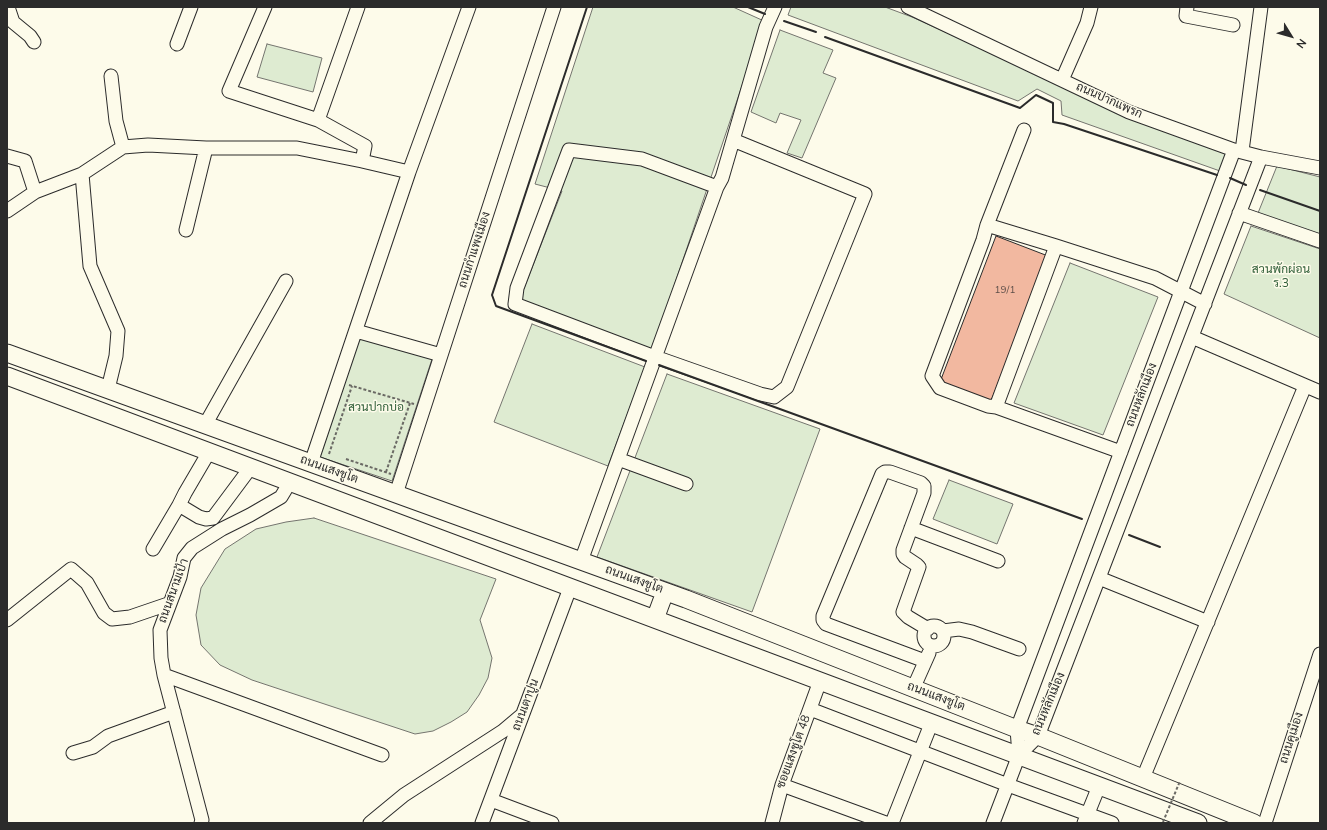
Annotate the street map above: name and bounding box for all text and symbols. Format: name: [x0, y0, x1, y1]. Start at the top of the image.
north arrow: [1271, 16, 1311, 56]
text: N: [1293, 36, 1309, 51]
street label: ถนนปากแพรก: [1074, 80, 1144, 122]
street label: ถนนกำแพงเมือง: [456, 210, 494, 290]
park label: สวนพักผ่อน ร.3: [1252, 263, 1310, 291]
house number: 19/1: [995, 285, 1015, 297]
street label: ถนนหลักเมือง: [1123, 361, 1161, 429]
park label: สวนปากบ่อ: [348, 401, 404, 415]
street label: ถนนแสงชูโต: [298, 453, 360, 487]
street label: ถนนสนามเป้า: [156, 557, 192, 625]
street label: ถนนแสงชูโต: [603, 563, 665, 597]
street label: ถนนหลักเมือง: [1029, 670, 1069, 738]
street label: ถนนเตาปูน: [509, 677, 543, 733]
street label: ถนนแสงชูโต: [905, 679, 967, 715]
street label: ถนนคูเมือง: [1277, 711, 1307, 765]
street label: ซอยแสงชูโต 48: [774, 713, 814, 791]

